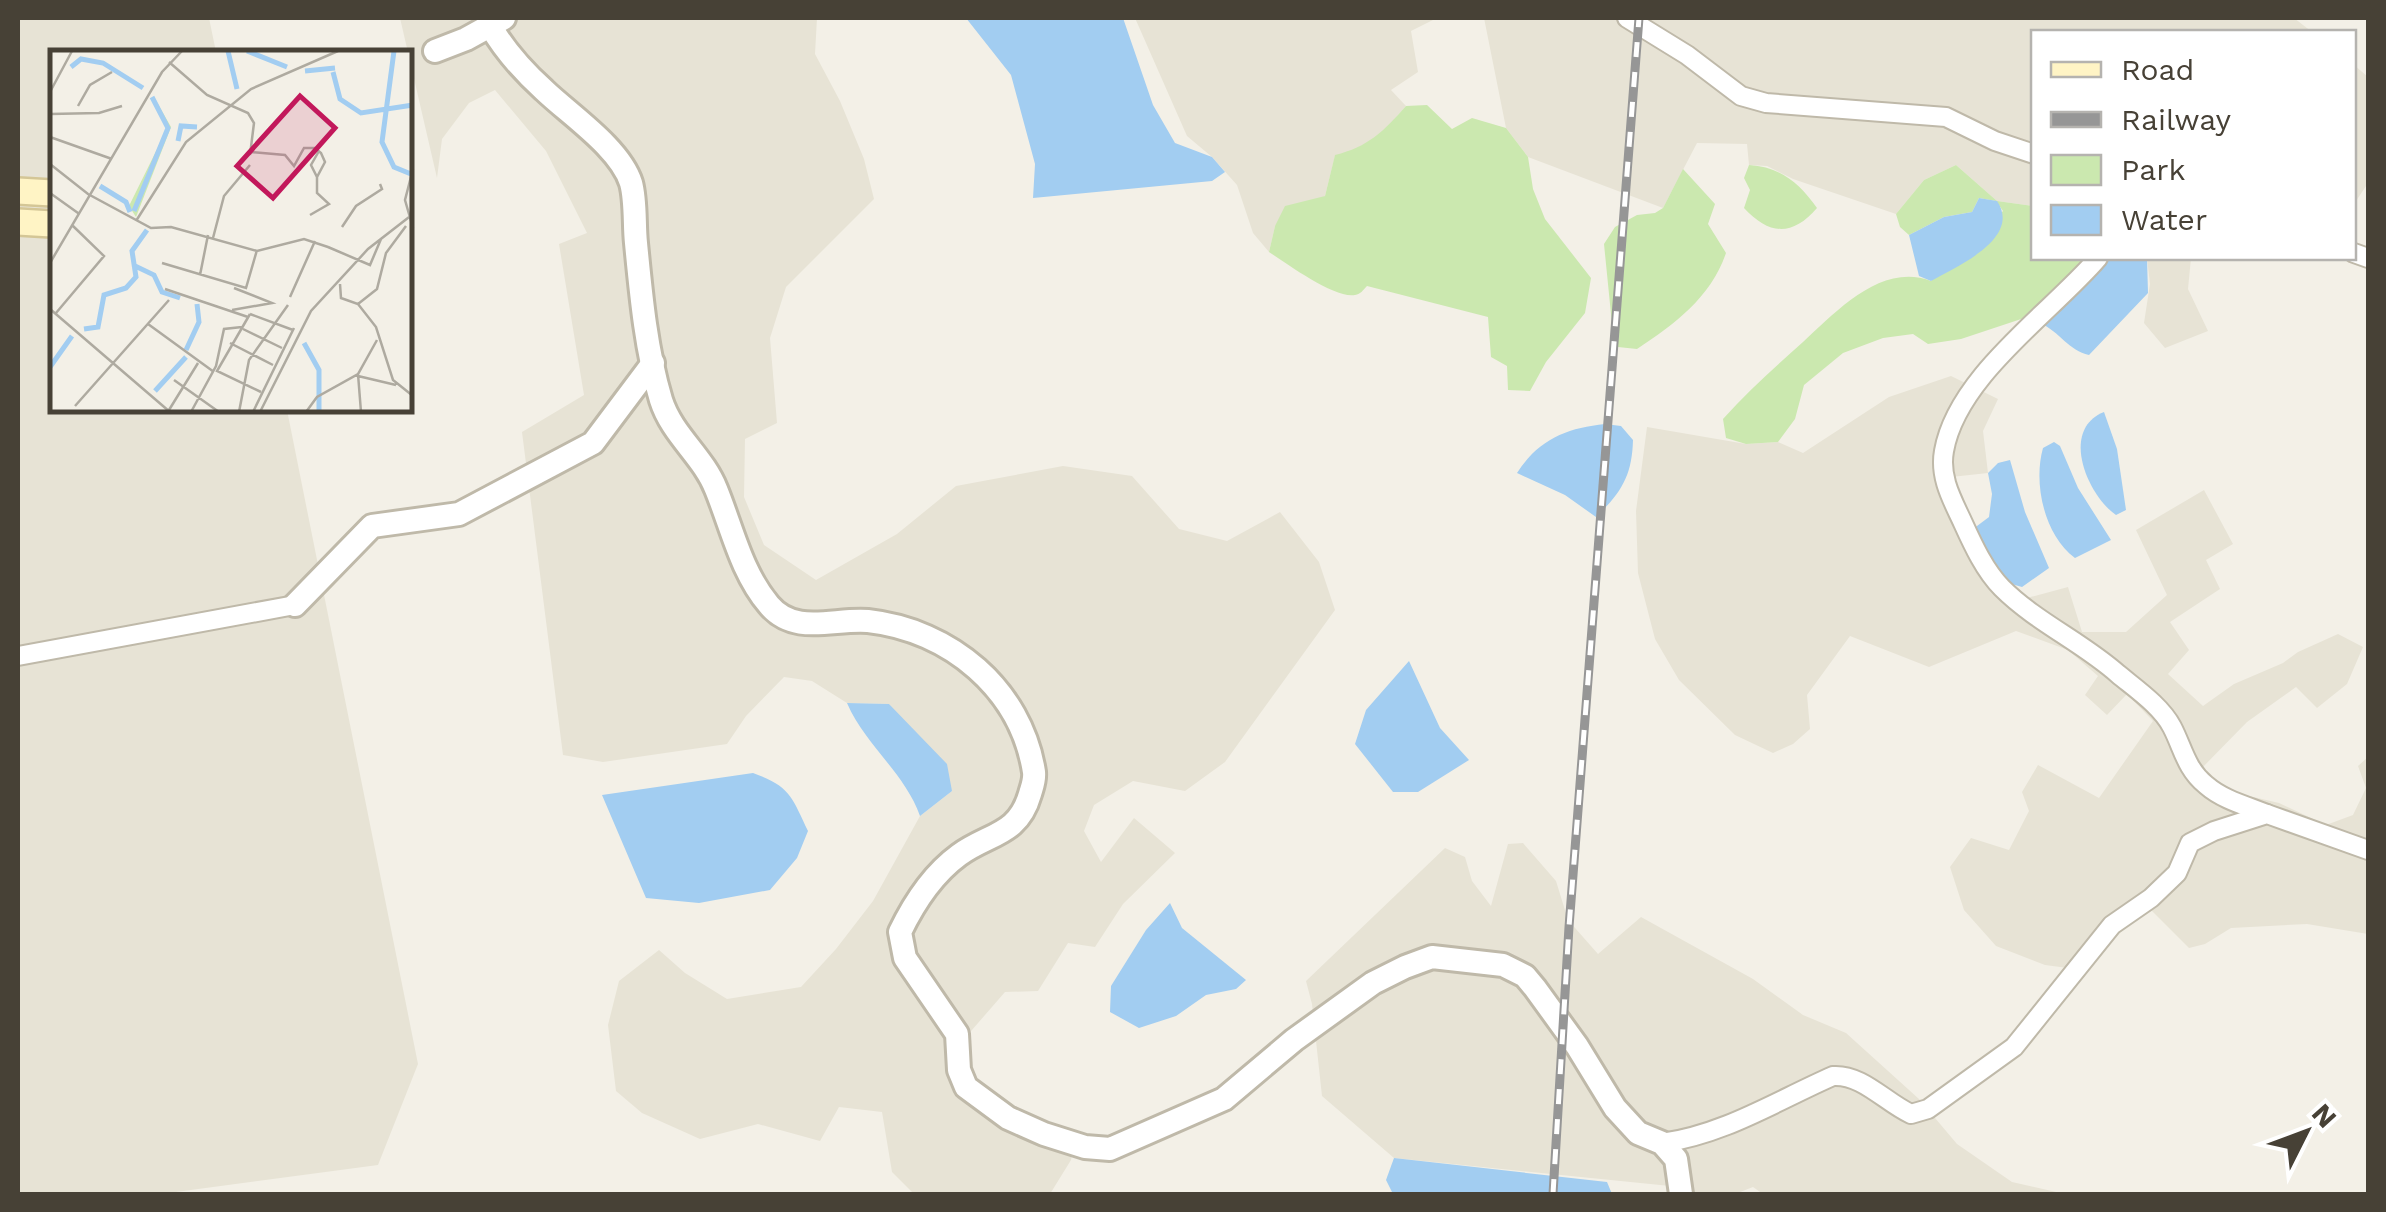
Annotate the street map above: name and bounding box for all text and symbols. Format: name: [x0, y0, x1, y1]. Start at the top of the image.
legend: [2031, 30, 2356, 260]
inset map: [50, 50, 412, 412]
text: Road: [2121, 52, 2194, 87]
text: Railway: [2121, 102, 2231, 137]
text: Park: [2121, 152, 2186, 187]
text: Water: [2121, 202, 2207, 237]
north arrow: [2256, 1082, 2356, 1182]
text: N: [2305, 1097, 2343, 1134]

